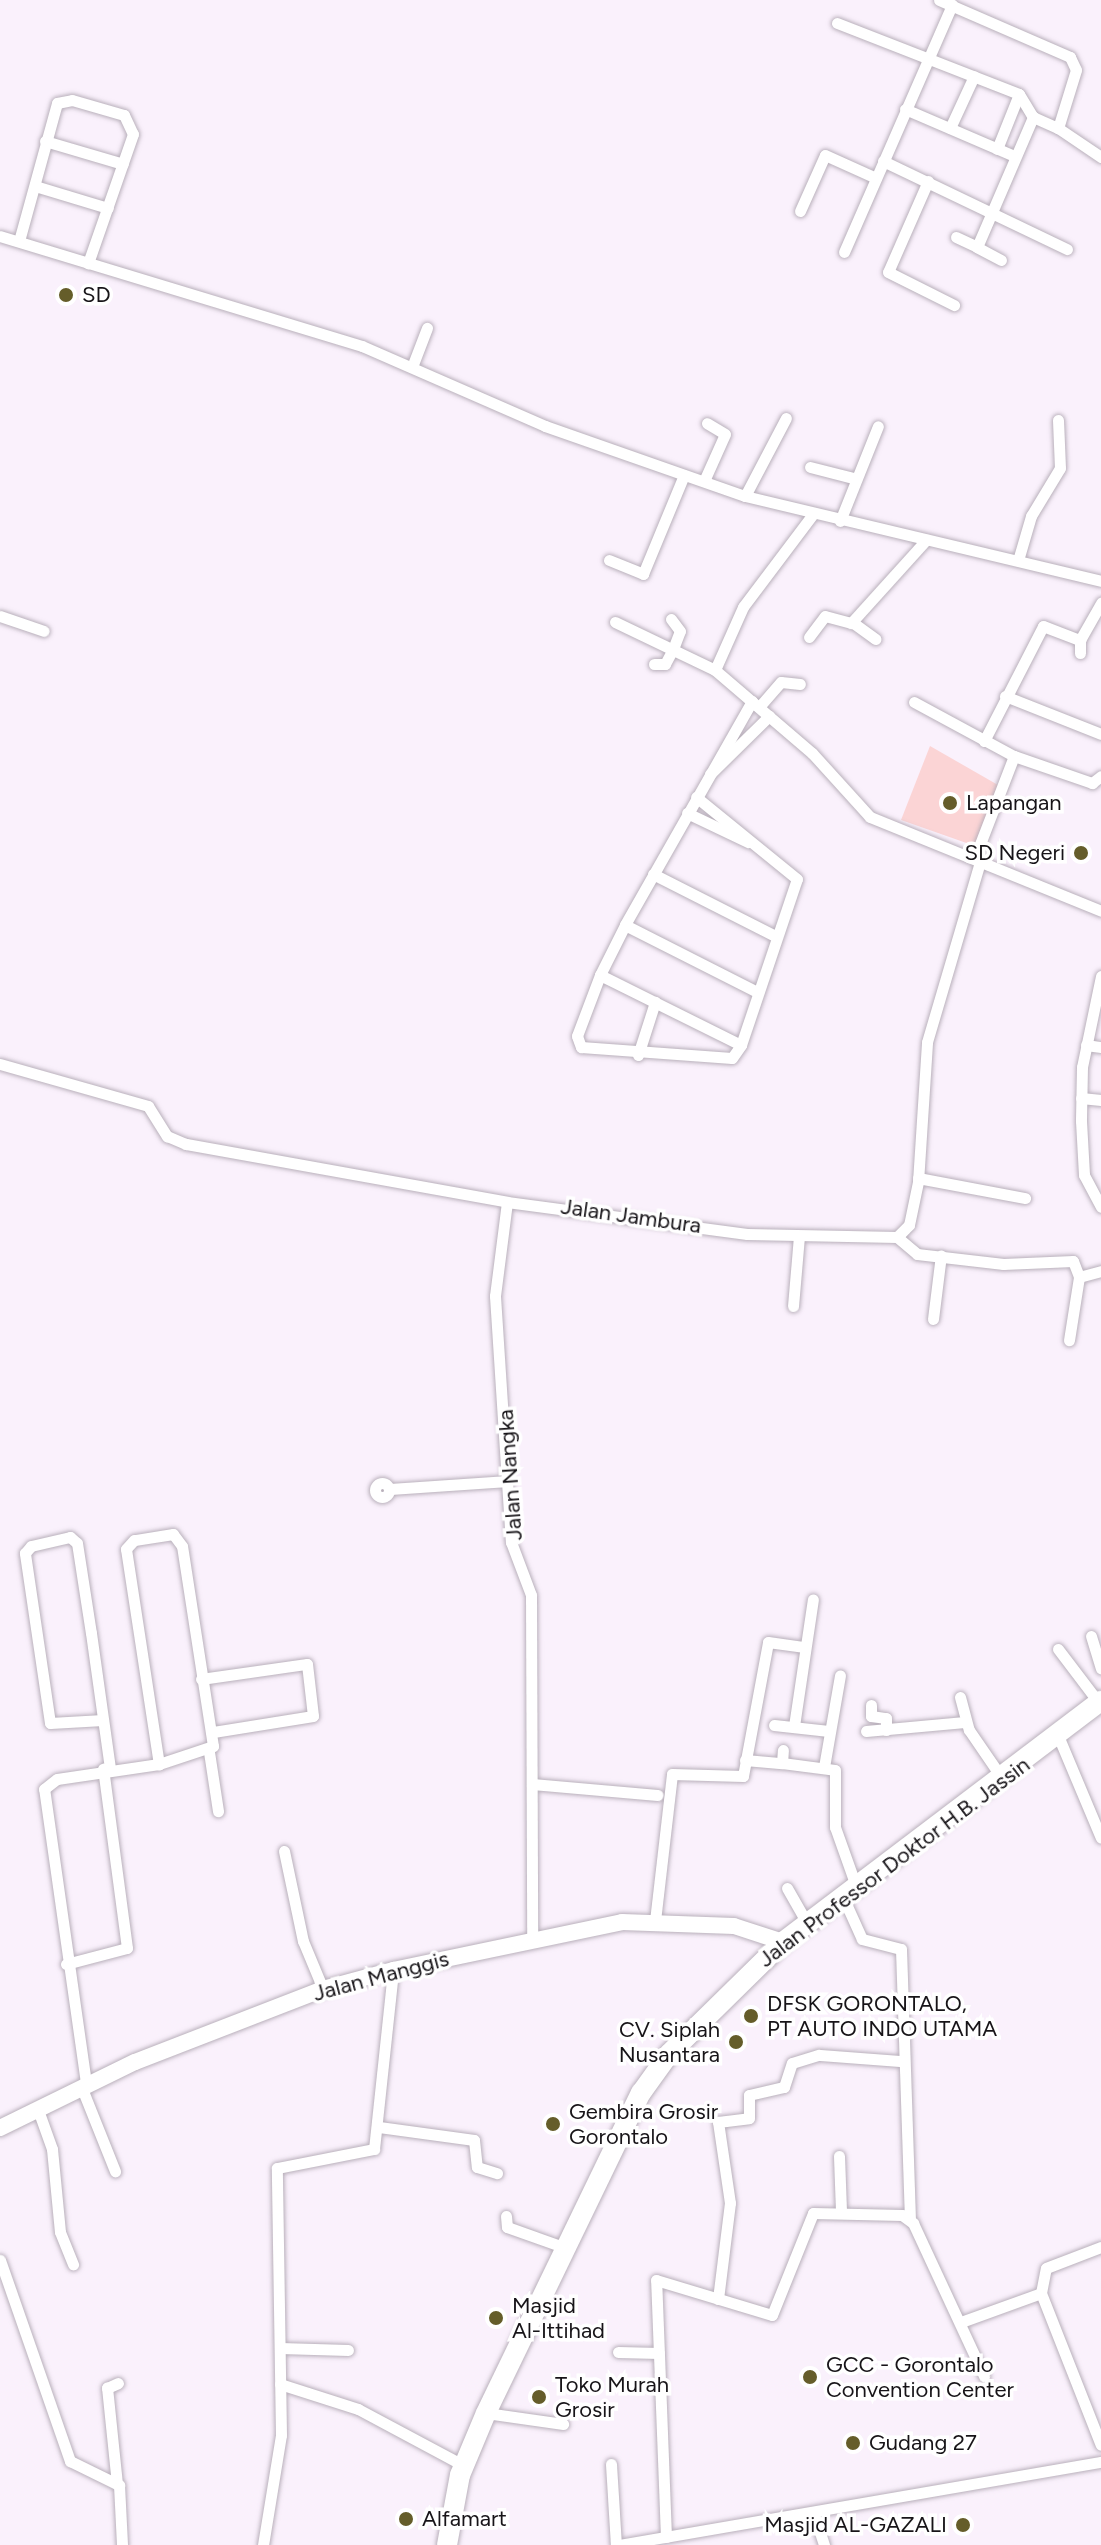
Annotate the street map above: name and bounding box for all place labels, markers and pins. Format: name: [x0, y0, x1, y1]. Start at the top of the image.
place label: SD: [82, 282, 111, 308]
marker: SD: [57, 286, 75, 304]
place label: Lapangan: [966, 790, 1062, 816]
marker: Lapangan: [941, 794, 959, 812]
place label: SD Negeri: [964, 840, 1065, 866]
marker: SD Negeri: [1072, 844, 1090, 862]
place label: DFSK GORONTALO, PT AUTO INDO UTAMA: [767, 1990, 997, 2042]
marker: DFSK GORONTALO, PT AUTO INDO UTAMA: [742, 2007, 760, 2025]
place label: CV. Siplah Nusantara: [619, 2016, 720, 2068]
marker: CV. Siplah Nusantara: [727, 2033, 745, 2051]
place label: Gembira Grosir Gorontalo: [569, 2098, 718, 2150]
marker: Gembira Grosir Gorontalo: [544, 2115, 562, 2133]
place label: Masjid Al-Ittihad: [512, 2292, 605, 2344]
marker: Masjid Al-Ittihad: [487, 2309, 505, 2327]
place label: GCC - Gorontalo Convention Center: [826, 2351, 1014, 2402]
marker: GCC - Gorontalo Convention Center: [801, 2368, 819, 2386]
place label: Toko Murah Grosir: [555, 2371, 669, 2422]
marker: Toko Murah Grosir: [530, 2388, 548, 2406]
place label: Gudang 27: [869, 2430, 977, 2456]
marker: Gudang 27: [844, 2434, 862, 2452]
place label: Alfamart: [422, 2506, 507, 2532]
marker: Alfamart: [397, 2510, 415, 2528]
place label: Masjid AL-GAZALI: [764, 2512, 947, 2538]
marker: Masjid AL-GAZALI: [954, 2516, 972, 2534]

